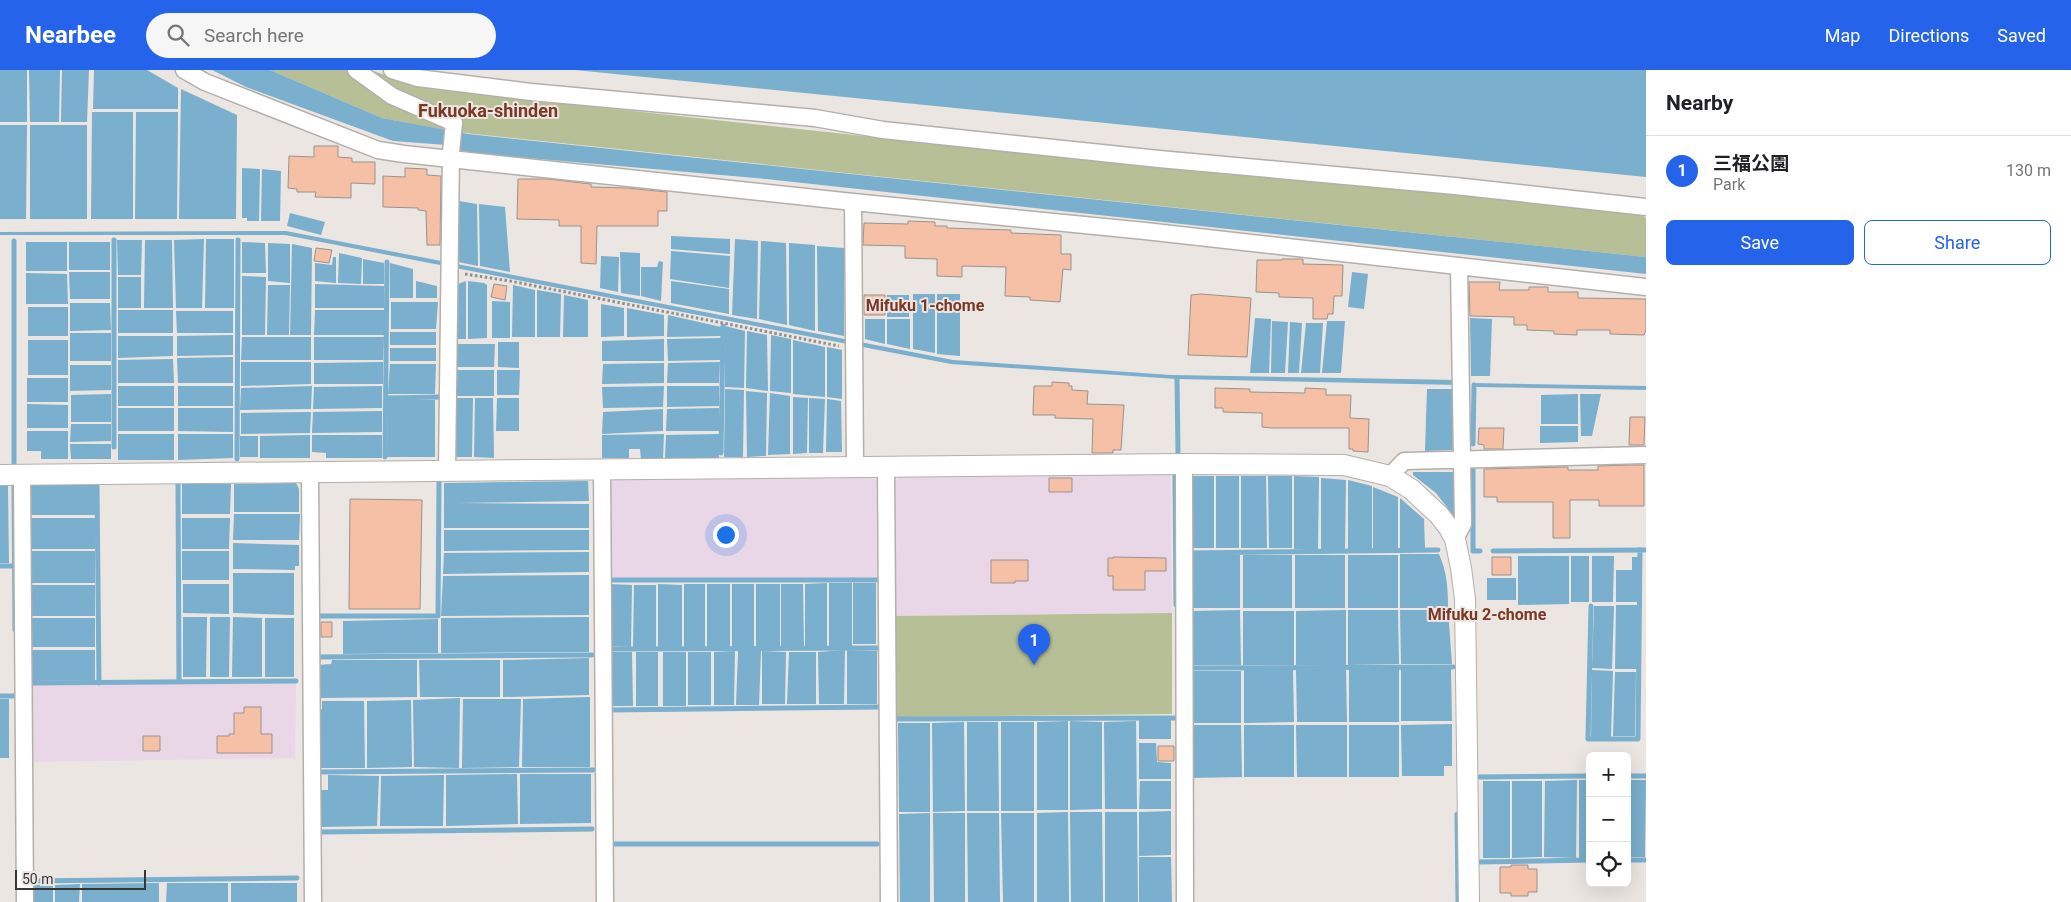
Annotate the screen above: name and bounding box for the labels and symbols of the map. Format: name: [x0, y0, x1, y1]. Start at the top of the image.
district label: Fukuoka-shinden: [418, 100, 558, 121]
district label: Mifuku 1-chome: [866, 296, 985, 315]
your location: [713, 522, 739, 548]
district label: Mifuku 2-chome: [1428, 605, 1547, 624]
pin: 1: [1018, 624, 1050, 665]
scale bar: [15, 867, 146, 890]

